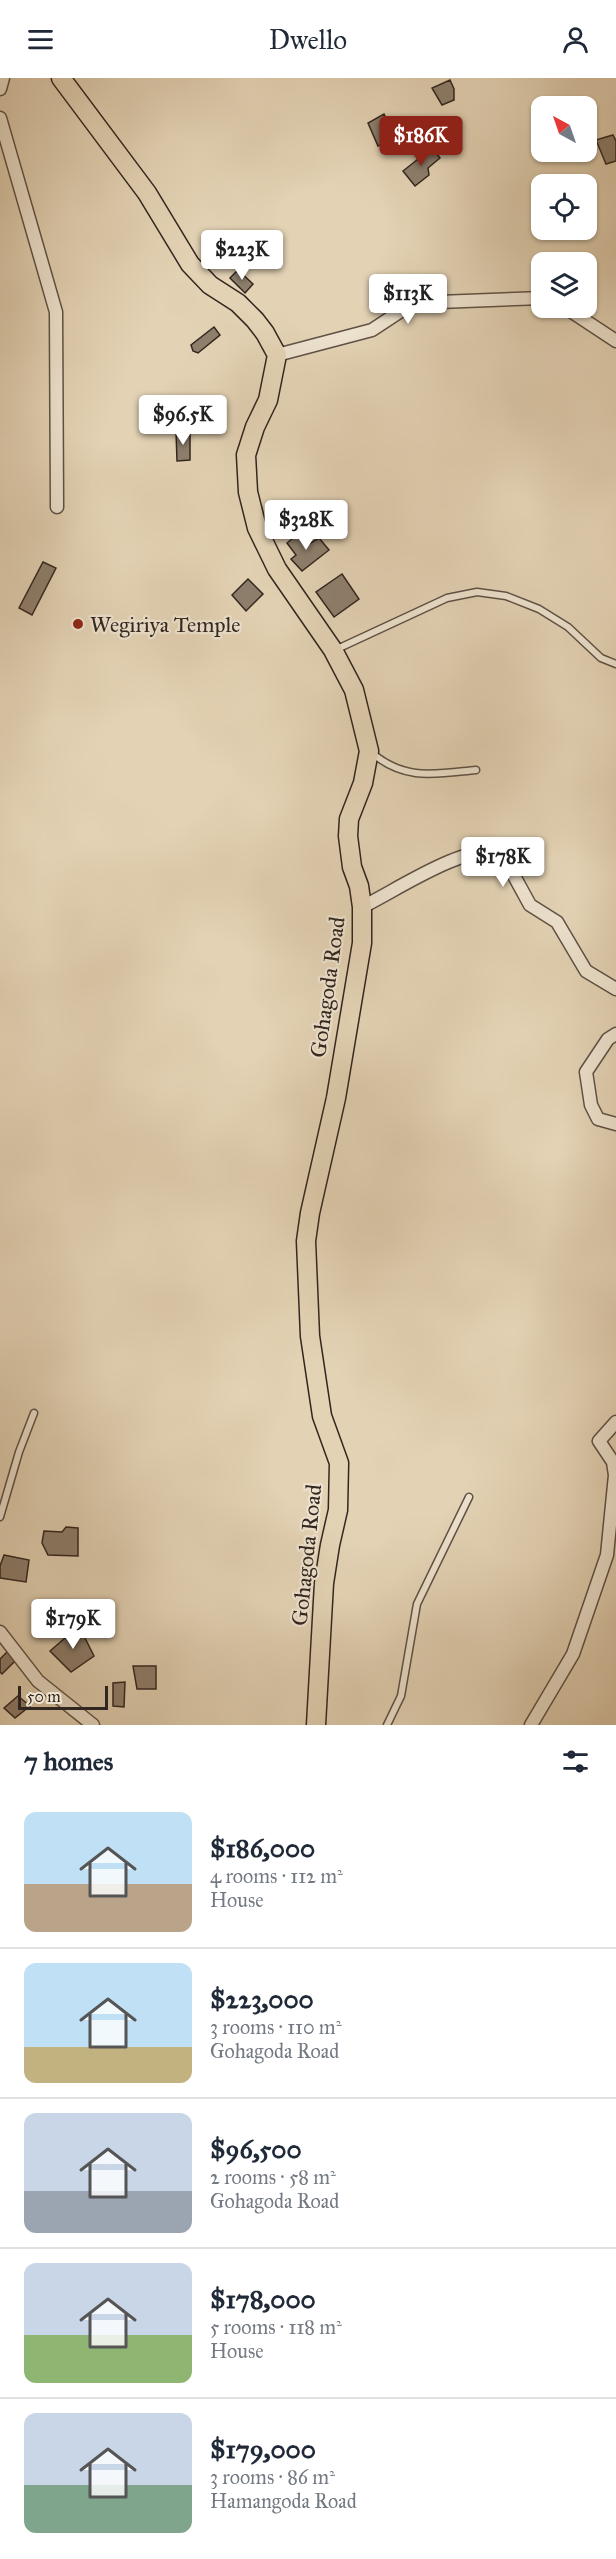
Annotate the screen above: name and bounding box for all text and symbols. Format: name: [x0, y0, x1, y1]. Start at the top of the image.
icon: menu: [24, 23, 57, 56]
text: Dwello: [269, 23, 347, 56]
icon: person: [559, 23, 592, 56]
north arrow: [531, 96, 597, 162]
map controls: [531, 96, 597, 318]
pin: $186K: [379, 116, 463, 167]
text: $186K: [394, 123, 448, 147]
button: locate: [531, 174, 597, 240]
pin: $223K: [200, 230, 284, 281]
text: $223K: [215, 237, 269, 261]
button: layers: [531, 252, 597, 318]
pin: $113K: [366, 274, 450, 325]
text: $113K: [383, 281, 433, 305]
pin: $96.5K: [134, 395, 232, 446]
text: $96.5K: [153, 402, 213, 426]
pin: $328K: [264, 500, 348, 551]
text: $328K: [279, 507, 333, 531]
place label: Wegiriya Temple: [90, 611, 241, 638]
marker: Wegiriya Temple: [71, 617, 85, 631]
pin: $178K: [461, 837, 545, 888]
text: $178K: [475, 844, 531, 868]
street label: Gohagoda Road: [304, 915, 351, 1059]
street label: Gohagoda Road: [286, 1483, 327, 1627]
pin: $179K: [31, 1599, 115, 1650]
text: $179K: [45, 1606, 101, 1630]
scale bar: [18, 1683, 108, 1710]
text: 50 m: [27, 1687, 61, 1706]
text: 7 homes: [24, 1745, 113, 1777]
icon: filters: [559, 1745, 592, 1778]
text: $186,000: [210, 1832, 315, 1864]
icon: home: [72, 1836, 144, 1908]
text: 4 rooms · 112 m²: [210, 1864, 343, 1888]
text: House: [210, 1888, 264, 1912]
text: $223,000: [210, 1983, 314, 2015]
icon: home: [72, 1987, 144, 2059]
text: 3 rooms · 110 m²: [210, 2015, 341, 2039]
text: Gohagoda Road: [210, 2039, 339, 2063]
text: $96,500: [210, 2133, 302, 2165]
icon: home: [72, 2137, 144, 2209]
text: 2 rooms · 58 m²: [210, 2165, 336, 2189]
text: Gohagoda Road: [210, 2189, 339, 2213]
text: $178,000: [210, 2283, 316, 2315]
icon: home: [72, 2287, 144, 2359]
text: 5 rooms · 118 m²: [210, 2315, 342, 2339]
text: House: [210, 2339, 264, 2363]
text: $179,000: [210, 2433, 316, 2465]
icon: home: [72, 2437, 144, 2509]
text: 3 rooms · 86 m²: [210, 2465, 335, 2489]
text: Hamangoda Road: [210, 2489, 357, 2513]

